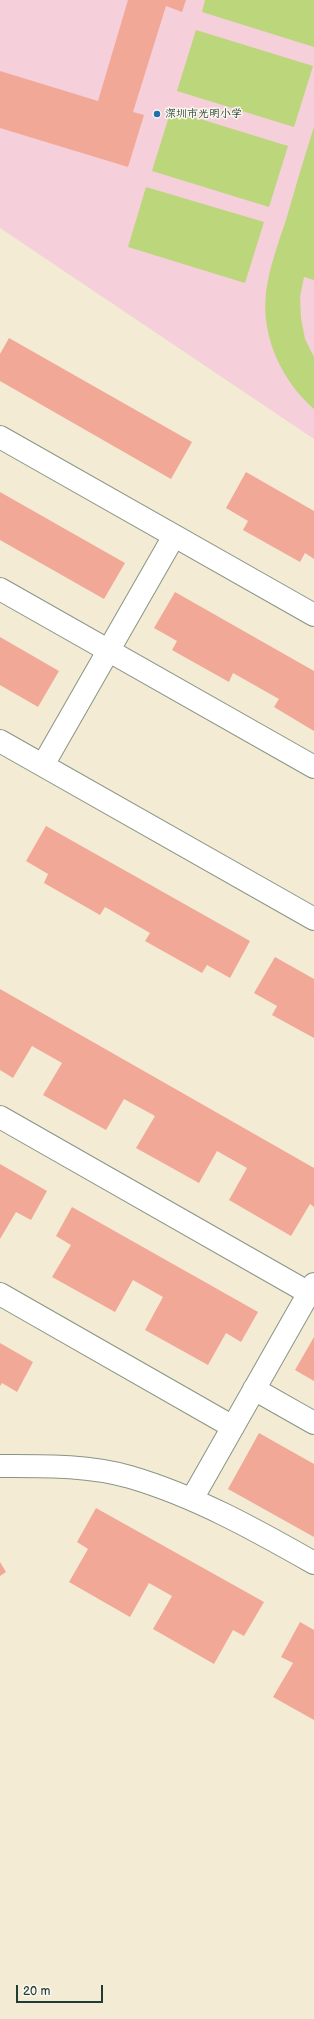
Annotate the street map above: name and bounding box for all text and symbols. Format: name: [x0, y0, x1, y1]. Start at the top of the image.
place label: 深圳市光明小学: [165, 107, 242, 121]
marker: 深圳市光明小学: [152, 109, 162, 119]
scale bar: [18, 1977, 105, 2003]
text: 20 m: [23, 1984, 50, 1999]

